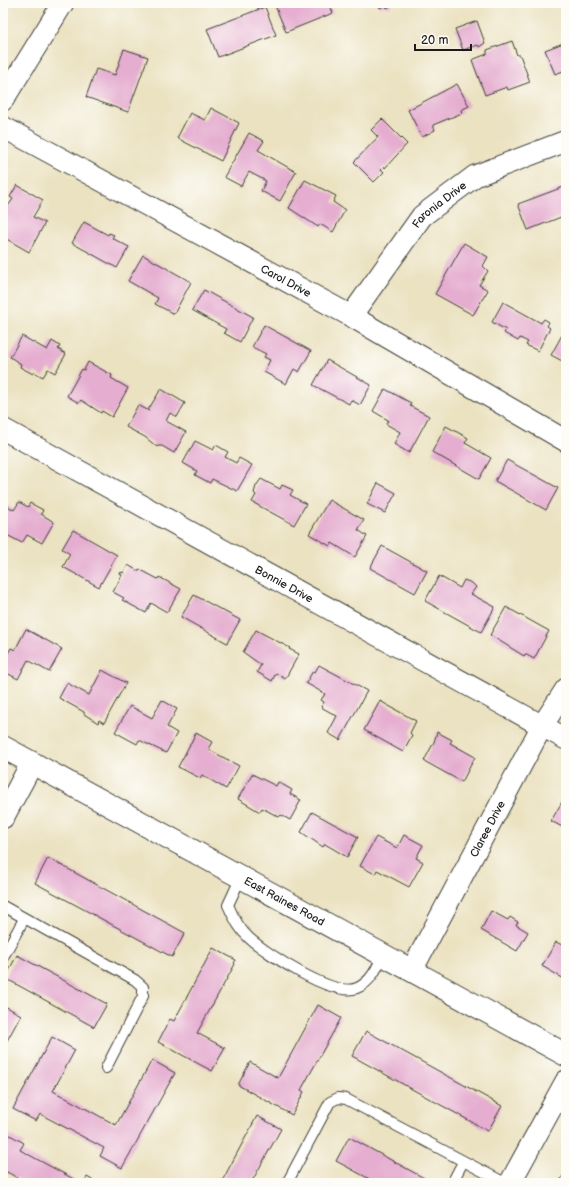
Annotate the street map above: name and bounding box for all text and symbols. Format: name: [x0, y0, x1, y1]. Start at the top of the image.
scale bar: [415, 26, 471, 52]
text: 20 m: [421, 33, 448, 48]
street label: Faronia Drive: [410, 179, 469, 231]
street label: Carol Drive: [258, 262, 314, 300]
street label: Bonnie Drive: [253, 563, 316, 606]
street label: Claree Drive: [467, 798, 508, 860]
street label: East Raines Road: [242, 874, 327, 929]

